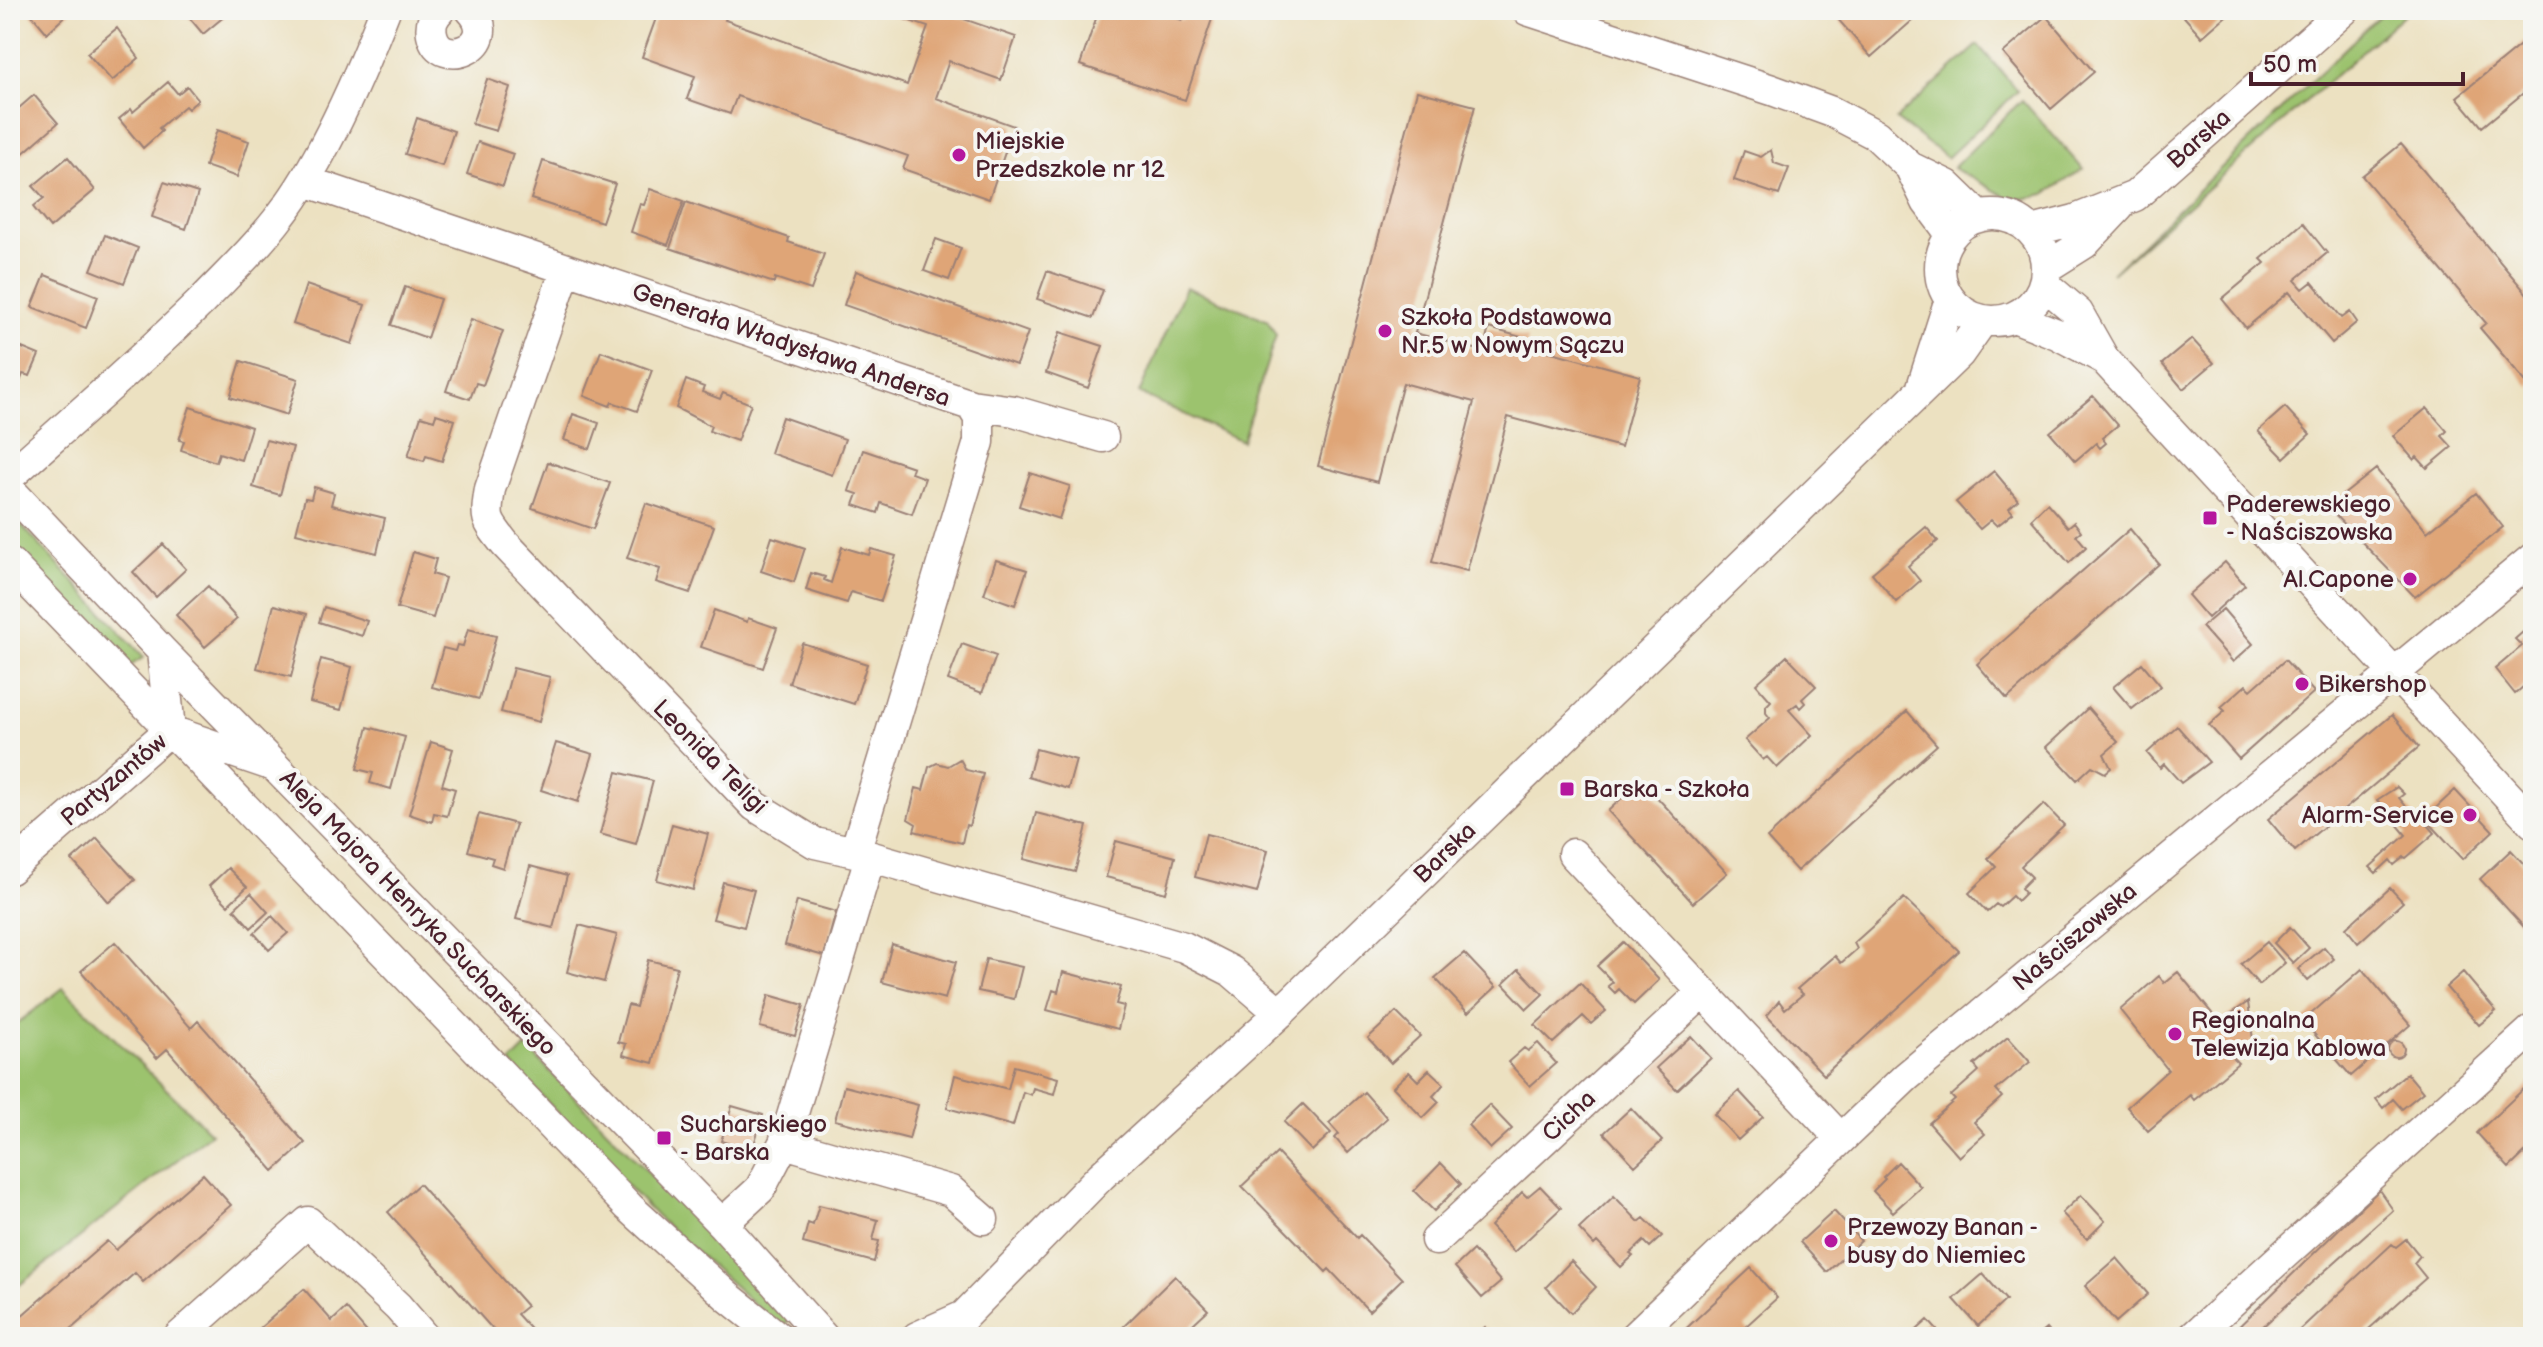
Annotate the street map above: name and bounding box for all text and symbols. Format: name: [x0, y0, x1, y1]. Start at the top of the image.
scale bar: [2251, 36, 2463, 86]
text: 50 m: [2263, 50, 2317, 79]
street label: Barska: [2161, 103, 2237, 175]
place label: Miejskie Przedszkole nr 12: [975, 127, 1165, 184]
marker: Miejskie Przedszkole nr 12: [950, 146, 968, 164]
street label: Generała Władysława Andersa: [628, 277, 954, 413]
place label: Szkoła Podstawowa Nr.5 w Nowym Sączu: [1401, 303, 1625, 360]
marker: Szkoła Podstawowa Nr.5 w Nowym Sączu: [1376, 322, 1394, 340]
place label: Paderewskiego - Naściszowska: [2226, 490, 2393, 547]
marker: Paderewskiego - Naściszowska: [2201, 509, 2219, 527]
place label: Al.Capone: [2283, 565, 2394, 594]
marker: Al.Capone: [2401, 570, 2419, 588]
place label: Bikershop: [2318, 670, 2427, 699]
marker: Bikershop: [2293, 675, 2311, 693]
street label: Leonida Teligi: [647, 694, 773, 820]
street label: Partyzantów: [55, 727, 173, 833]
street label: Aleja Majora Henryka Sucharskiego: [274, 764, 562, 1062]
place label: Barska - Szkoła: [1583, 775, 1750, 804]
marker: Barska - Szkoła: [1558, 780, 1576, 798]
place label: Alarm-Service: [2302, 801, 2454, 830]
marker: Alarm-Service: [2461, 806, 2479, 824]
street label: Barska: [1408, 816, 1482, 890]
street label: Naściszowska: [2007, 877, 2143, 997]
place label: Regionalna Telewizja Kablowa: [2191, 1006, 2386, 1063]
marker: Regionalna Telewizja Kablowa: [2166, 1025, 2184, 1043]
street label: Cicha: [1536, 1084, 1602, 1148]
place label: Sucharskiego - Barska: [680, 1110, 827, 1167]
marker: Sucharskiego - Barska: [655, 1129, 673, 1147]
place label: Przewozy Banan - busy do Niemiec: [1847, 1213, 2038, 1270]
marker: Przewozy Banan - busy do Niemiec: [1822, 1232, 1840, 1250]

